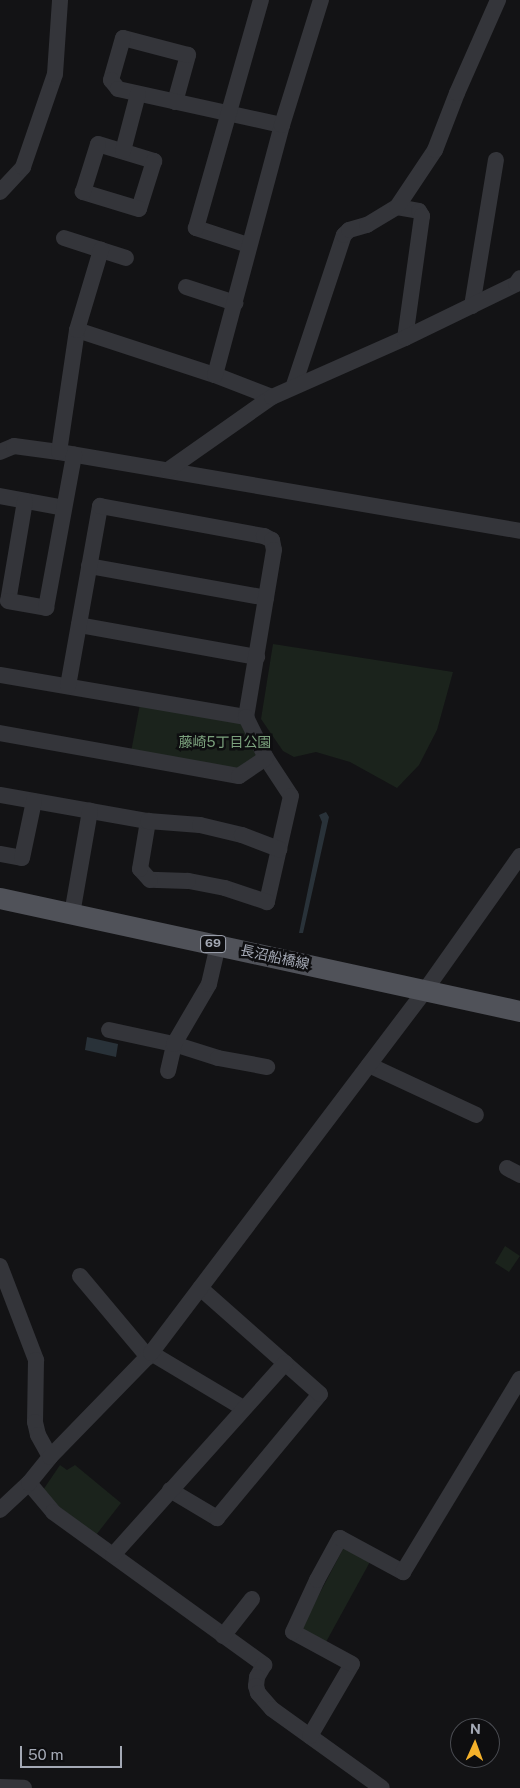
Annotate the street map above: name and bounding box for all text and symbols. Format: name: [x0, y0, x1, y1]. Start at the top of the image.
park label: 藤崎5丁目公園: [179, 734, 271, 750]
road number: 69: [199, 934, 227, 954]
street label: 長沼船橋線: [239, 942, 311, 972]
north arrow: [450, 1718, 500, 1768]
text: N: [470, 1721, 481, 1737]
scale bar: [22, 1736, 125, 1768]
text: 50 m: [28, 1746, 63, 1763]

